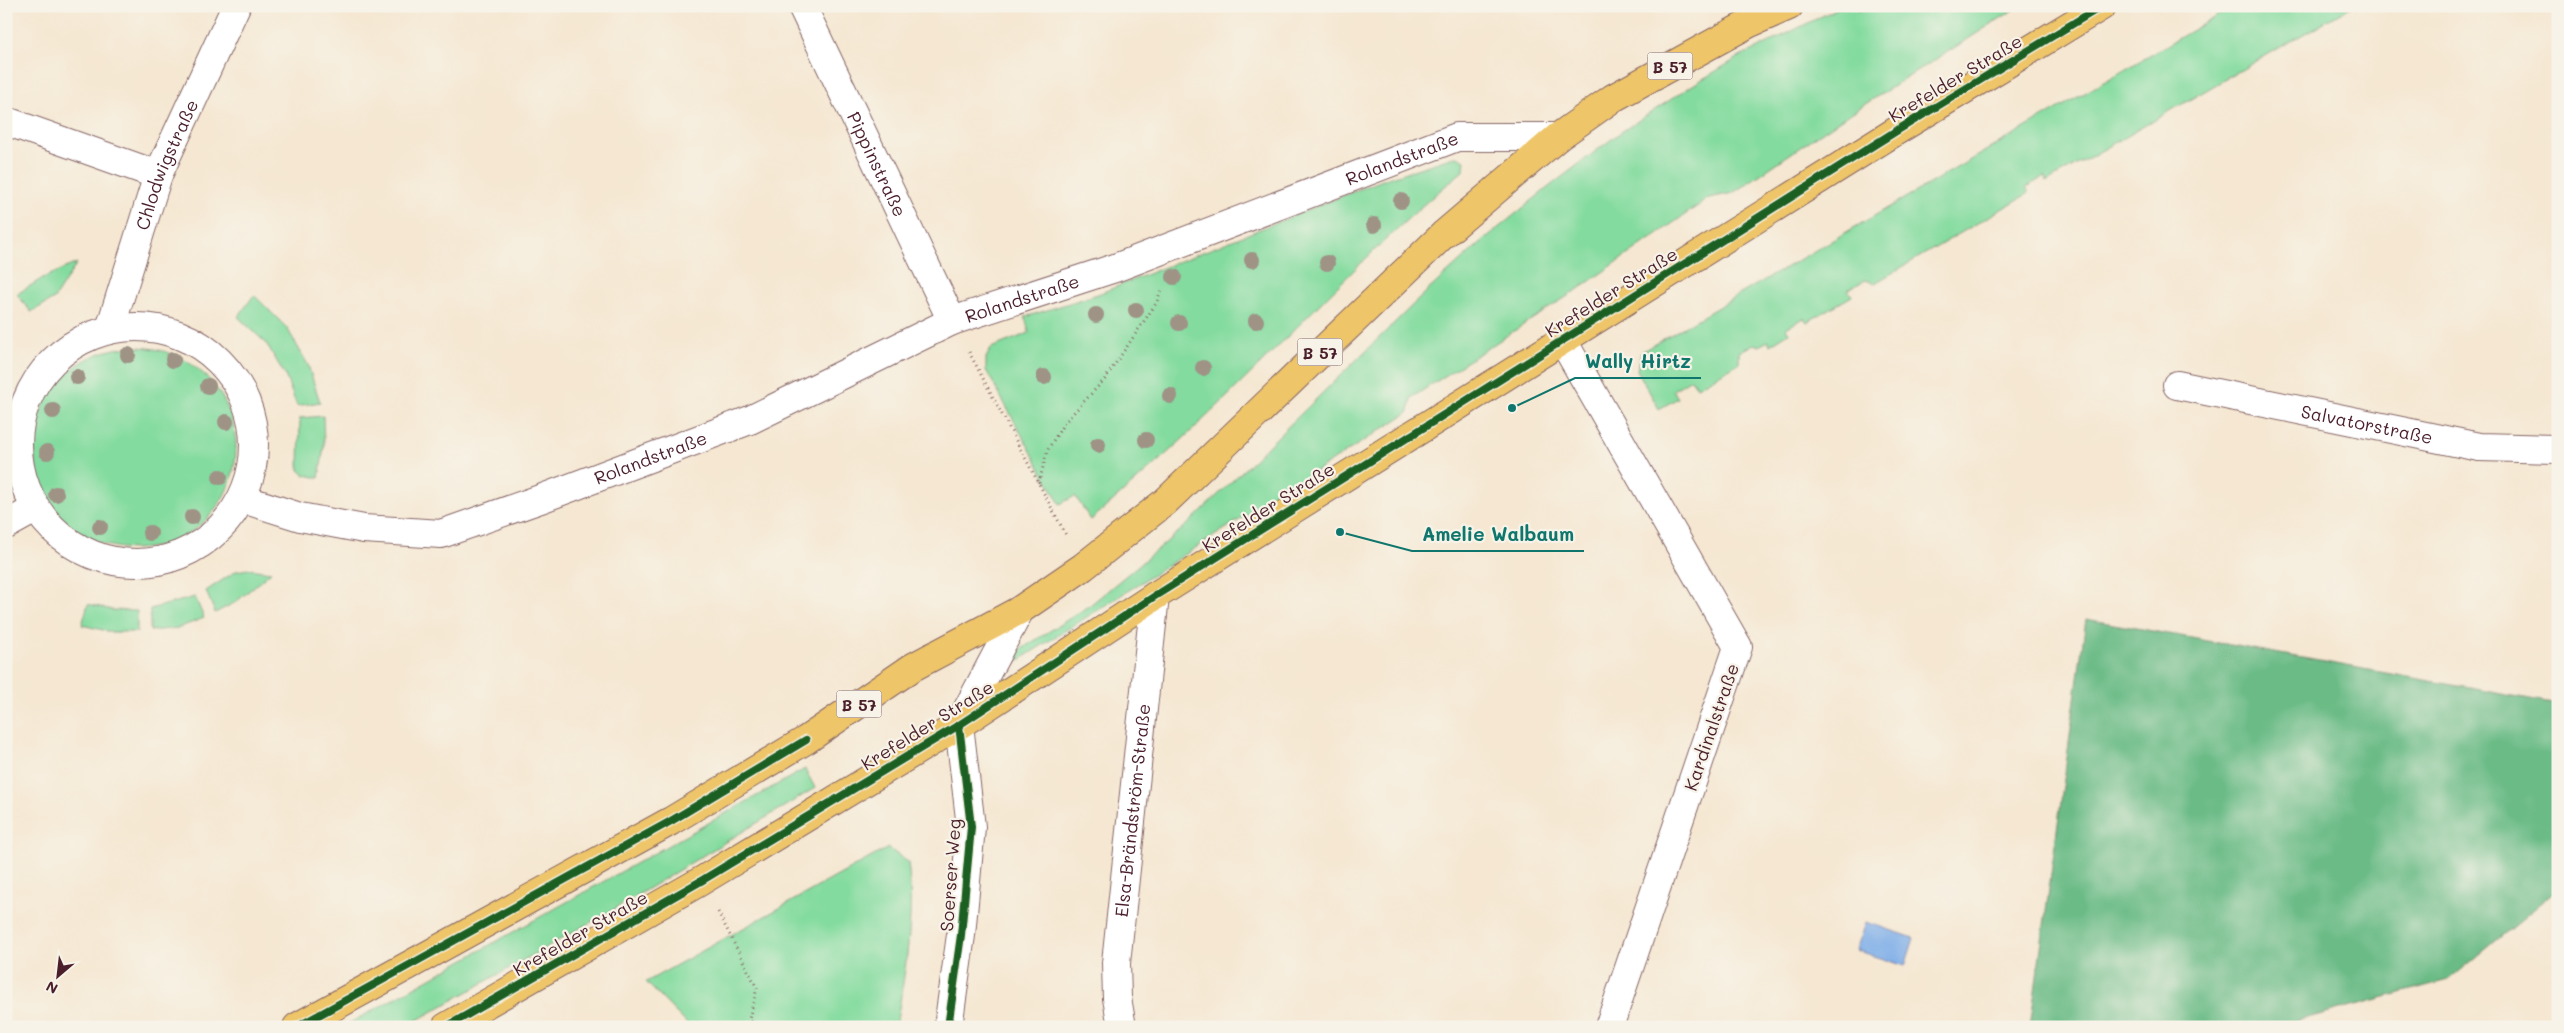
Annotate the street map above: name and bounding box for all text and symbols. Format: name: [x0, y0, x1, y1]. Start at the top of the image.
street label: Krefelder Straße: [1884, 29, 2026, 127]
road number: B 57: [1648, 52, 1692, 80]
street label: Chlodwigstraße: [130, 95, 203, 233]
street label: Pippinstraße: [842, 107, 913, 221]
street label: Rolandstraße: [1342, 126, 1462, 191]
street label: Krefelder Straße: [1540, 242, 1682, 342]
street label: Rolandstraße: [962, 268, 1082, 328]
road number: B 57: [1298, 338, 1342, 366]
callout: Wally Hirtz: [1575, 344, 1701, 378]
text: Wally Hirtz: [1585, 348, 1691, 373]
street label: Salvatorstraße: [2299, 399, 2435, 449]
street label: Rolandstraße: [591, 425, 710, 490]
street label: Krefelder Straße: [1197, 457, 1339, 557]
callout: Amelie Walbaum: [1412, 517, 1584, 551]
text: Amelie Walbaum: [1422, 521, 1574, 546]
street label: Kardinalstraße: [1678, 660, 1744, 794]
street label: Krefelder Straße: [856, 675, 998, 775]
road number: B 57: [836, 691, 882, 718]
street label: Elsa-Brändström-Straße: [1109, 702, 1155, 918]
street label: Soerser Weg: [934, 818, 966, 932]
street label: Krefelder Straße: [508, 885, 652, 981]
north arrow: [32, 950, 82, 1000]
text: N: [43, 977, 61, 999]

